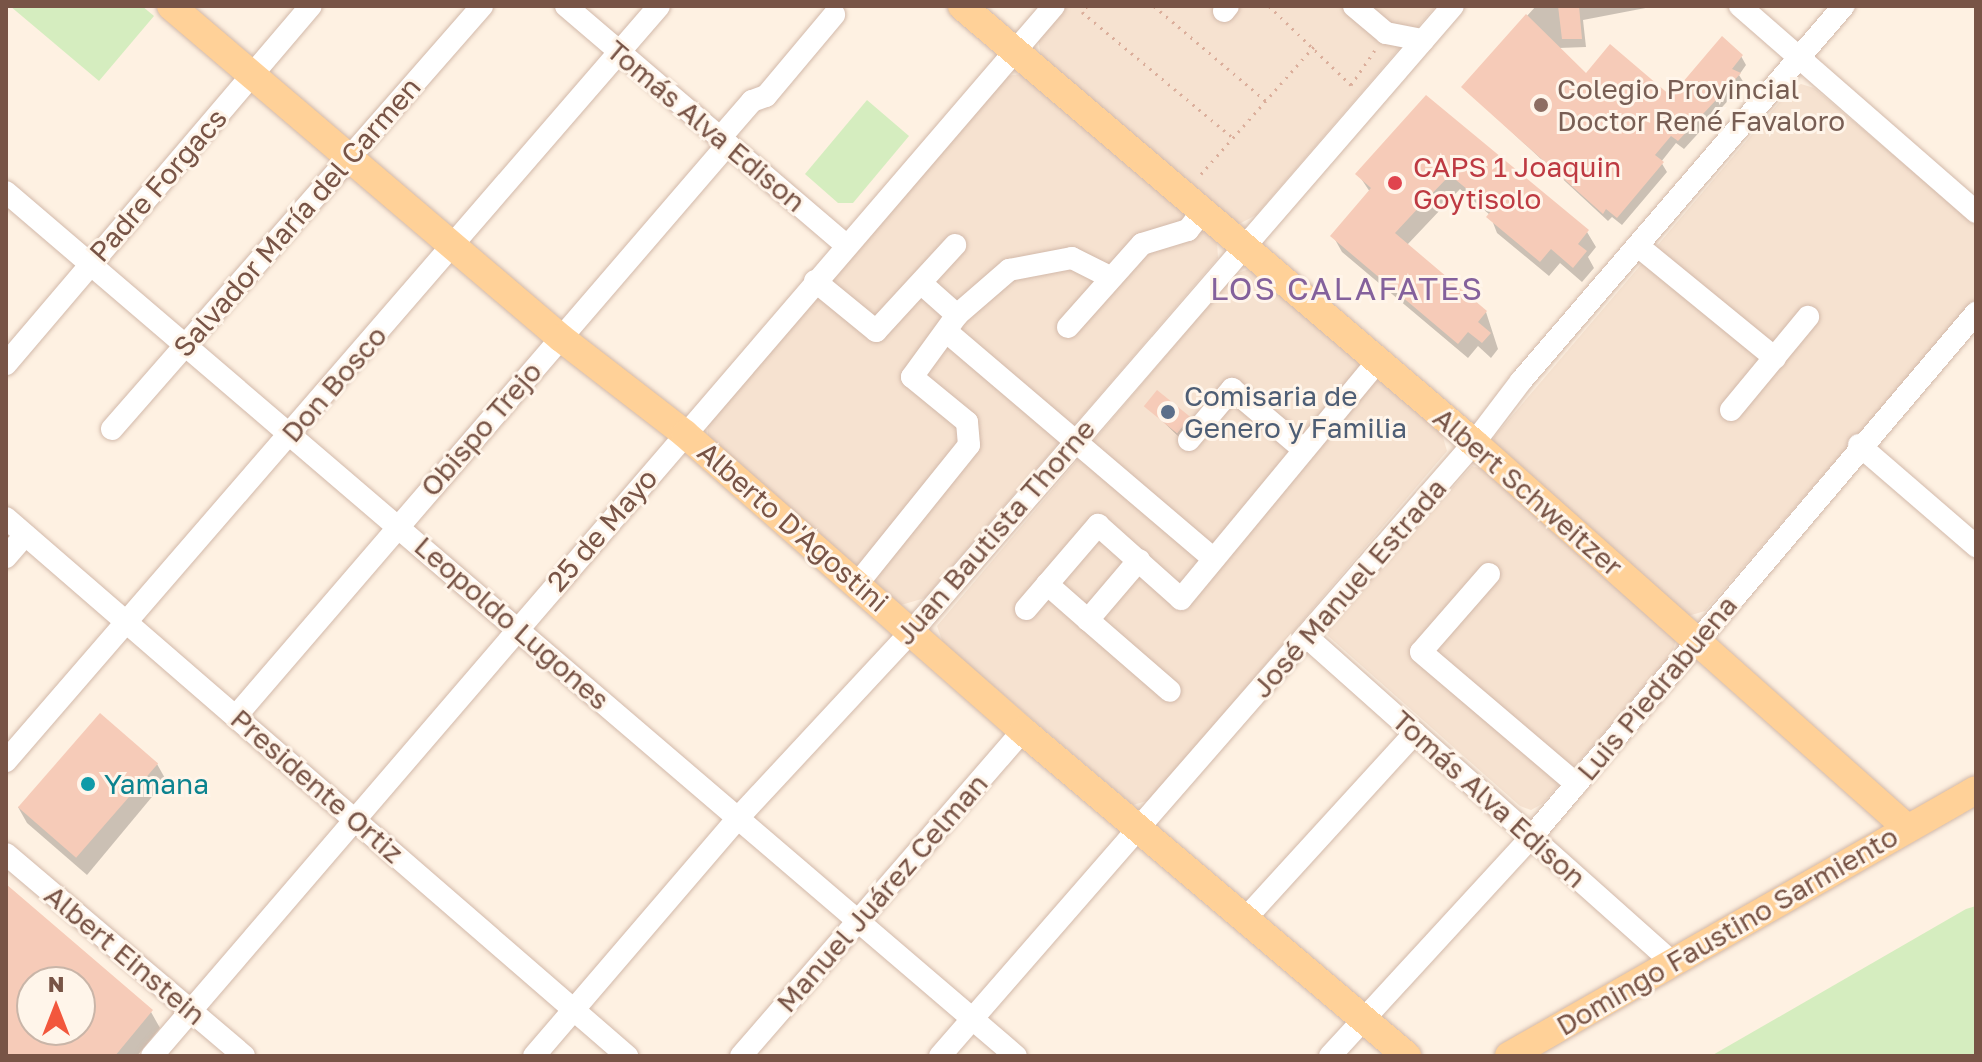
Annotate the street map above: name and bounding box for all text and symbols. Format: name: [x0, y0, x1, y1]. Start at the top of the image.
street label: Tomás Alva Edison: [600, 33, 812, 219]
street label: Salvador María del Carmen: [166, 70, 428, 364]
place label: Colegio Provincial Doctor René Favaloro: [1557, 72, 1845, 138]
marker: Colegio Provincial Doctor René Favaloro: [1532, 96, 1550, 114]
street label: Padre Forgacs: [82, 102, 234, 268]
place label: CAPS 1 Joaquin Goytisolo: [1413, 150, 1621, 216]
marker: CAPS 1 Joaquin Goytisolo: [1384, 172, 1406, 194]
district label: LOS CALAFATES: [1210, 269, 1484, 307]
street label: Don Bosco: [274, 319, 394, 449]
street label: Obispo Trejo: [413, 355, 549, 503]
place label: Comisaria de Genero y Familia: [1184, 379, 1407, 445]
street label: Albert Schweitzer: [1427, 401, 1629, 583]
marker: Comisaria de Genero y Familia: [1159, 403, 1177, 421]
street label: Juan Bautista Thorne: [888, 413, 1102, 651]
street label: Alberto D'Agostini: [691, 435, 895, 619]
street label: 25 de Mayo: [540, 462, 664, 598]
street label: José Manuel Estrada: [1245, 472, 1453, 704]
street label: Leopoldo Lugones: [408, 529, 616, 717]
street label: Luis Piedrabuena: [1570, 589, 1744, 787]
street label: Presidente Ortiz: [224, 702, 410, 870]
street label: Tomás Alva Edison: [1385, 703, 1593, 895]
place label: Yamana: [104, 767, 209, 801]
street label: Manuel Juárez Celman: [769, 767, 995, 1019]
marker: Yamana: [79, 775, 97, 793]
street label: Domingo Faustino Sarmiento: [1550, 819, 1904, 1043]
street label: Albert Einstein: [38, 878, 212, 1032]
north arrow: [16, 966, 96, 1046]
text: N: [48, 970, 64, 997]

